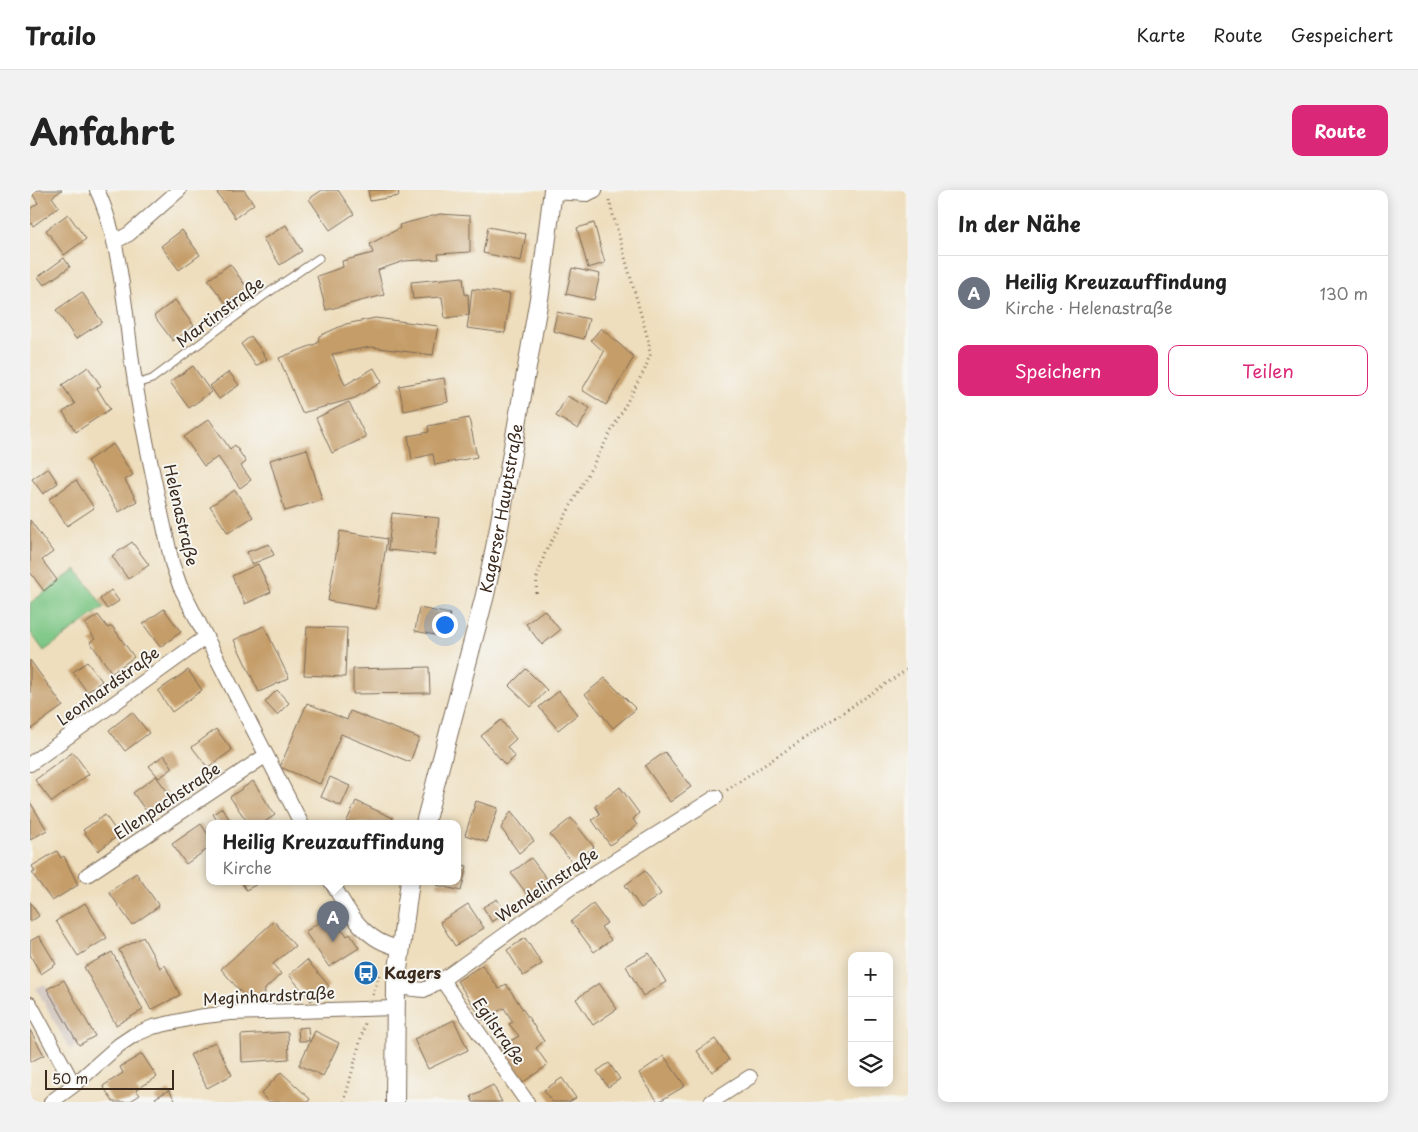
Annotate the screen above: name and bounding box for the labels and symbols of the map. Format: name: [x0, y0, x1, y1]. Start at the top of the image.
street label: Martinstraße: [171, 270, 268, 352]
street label: Kagerser Hauptstraße: [473, 422, 528, 595]
street label: Helenastraße: [159, 462, 205, 568]
your location: [432, 612, 458, 638]
street label: Leonhardstraße: [51, 640, 164, 731]
street label: Ellenpachstraße: [108, 756, 224, 845]
street label: Wendelinstraße: [490, 841, 602, 927]
pin: A: [317, 901, 349, 942]
bus stop icon: Kagers: [353, 960, 379, 986]
place label: Kagers: [384, 960, 441, 984]
street label: Meginhardstraße: [202, 980, 336, 1010]
street label: Egilstraße: [468, 992, 532, 1069]
scale bar: [45, 1067, 174, 1090]

